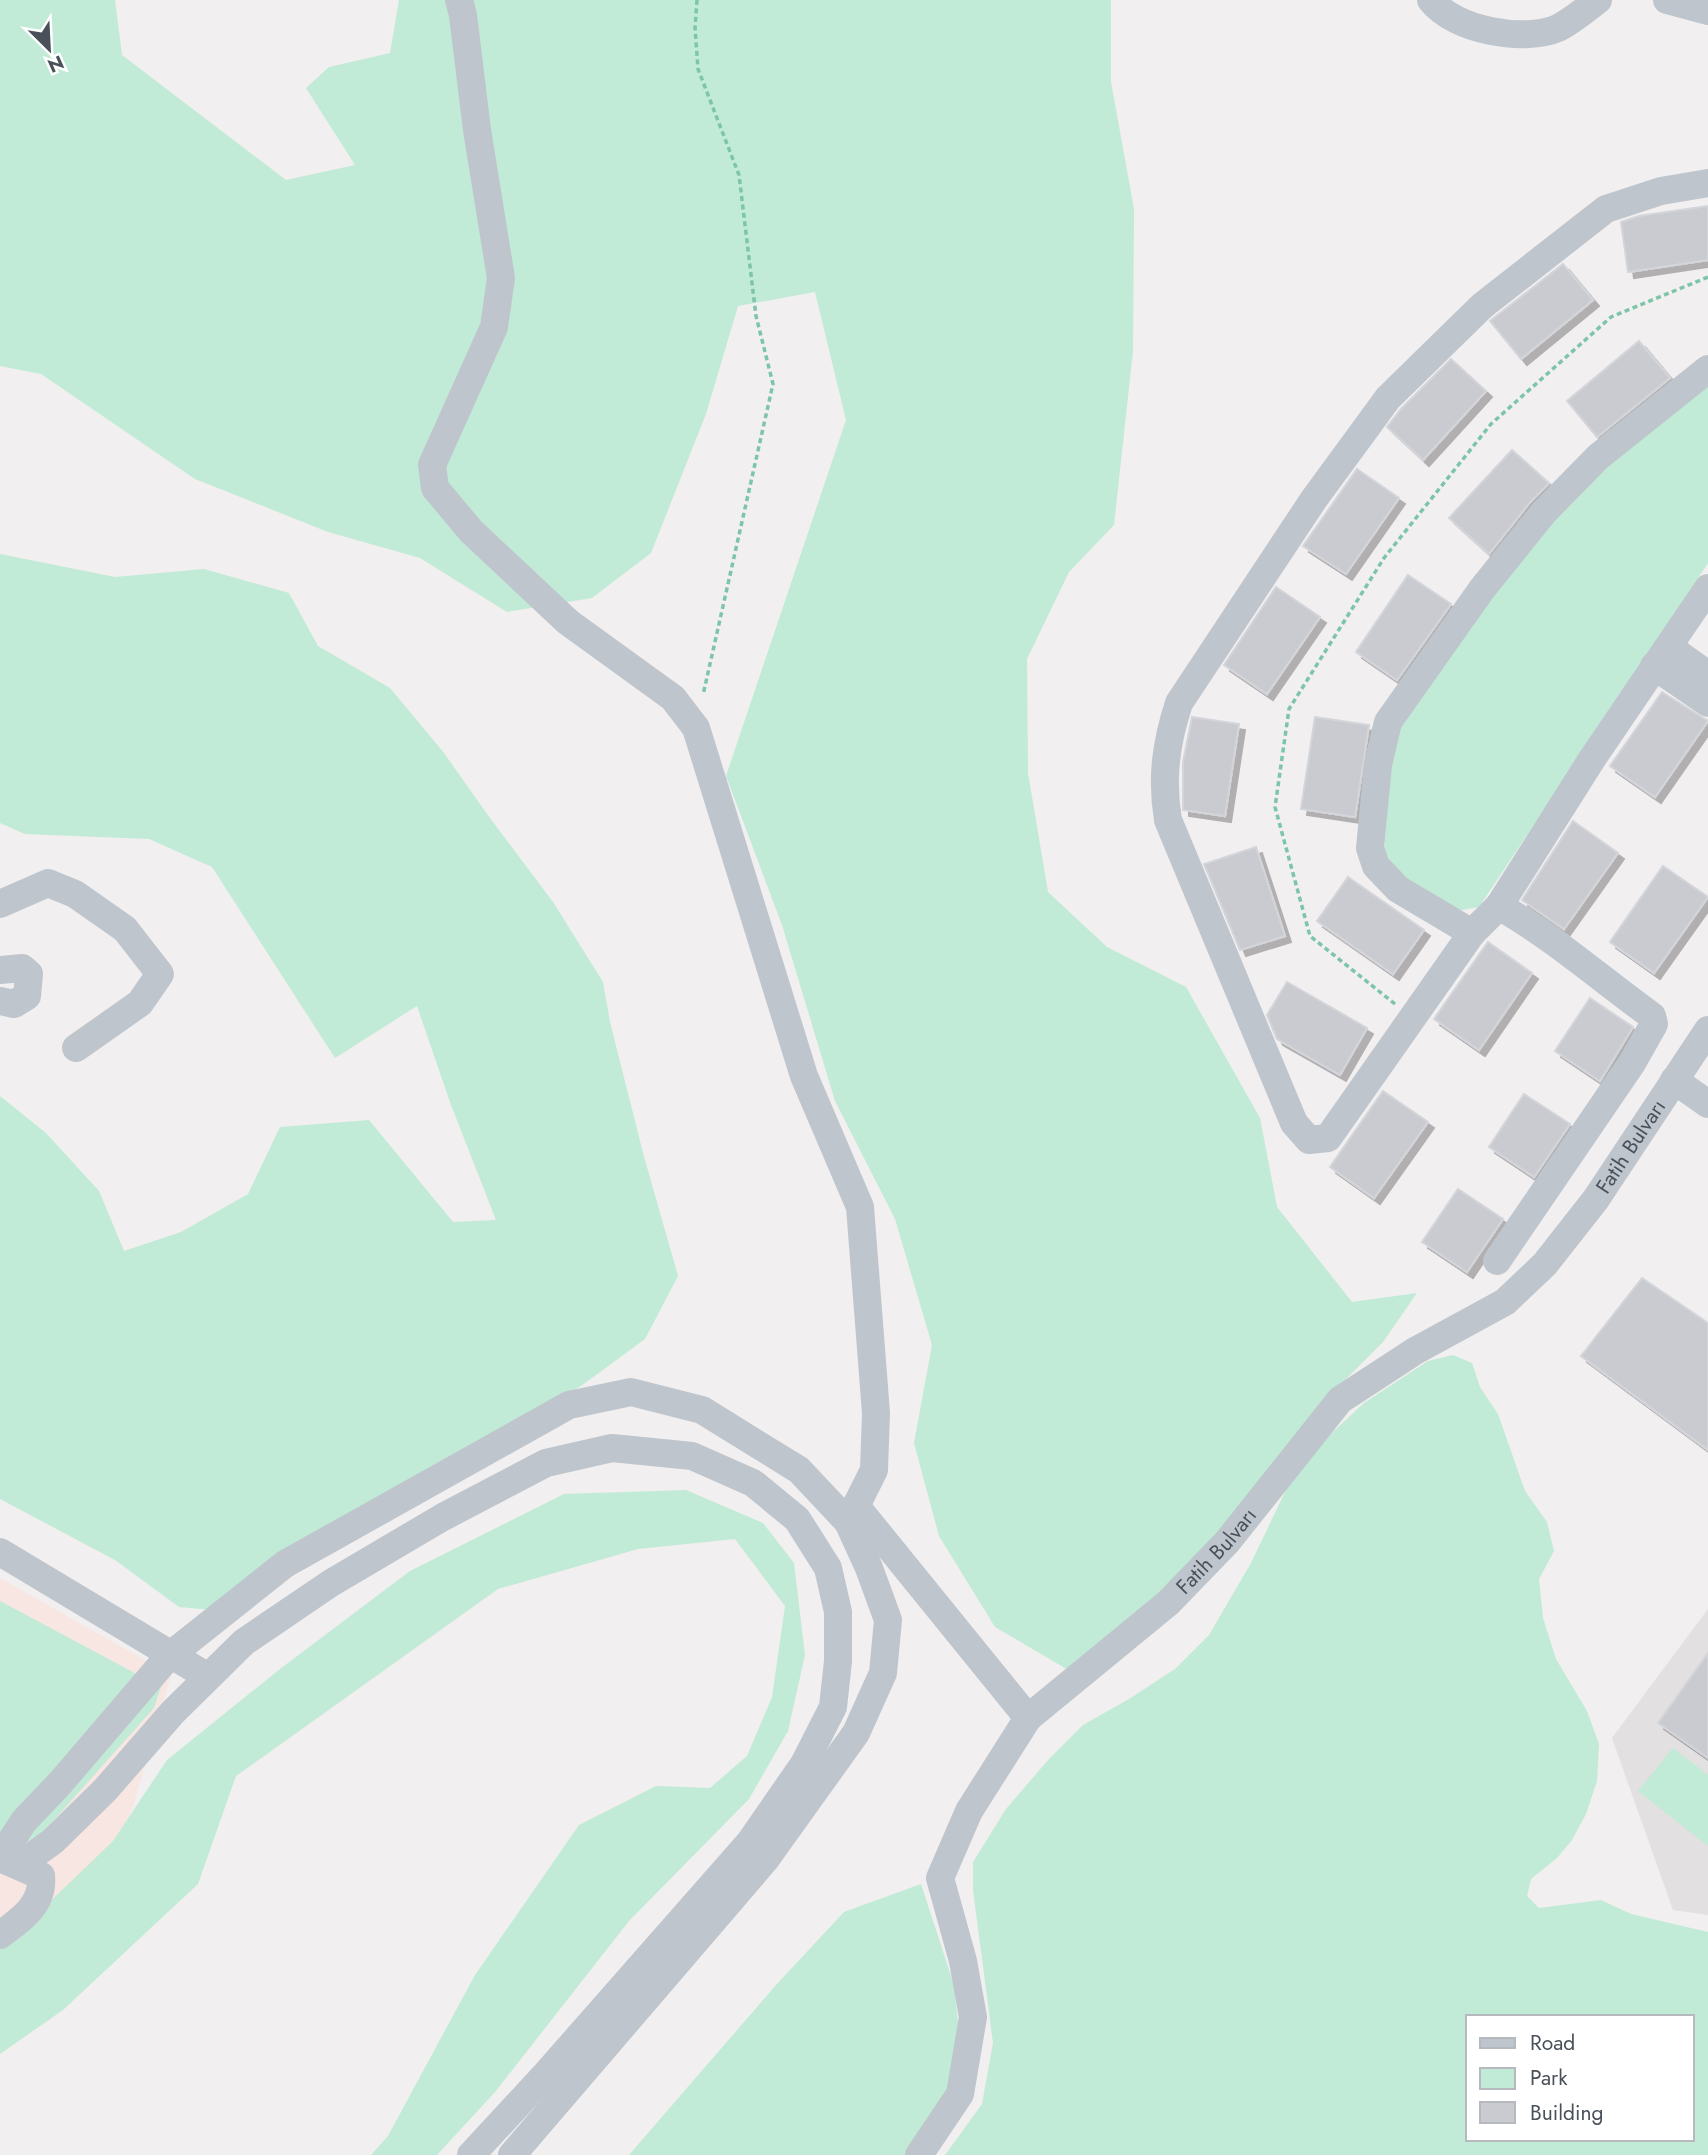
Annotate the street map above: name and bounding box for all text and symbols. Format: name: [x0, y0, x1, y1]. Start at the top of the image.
north arrow: [14, 14, 84, 84]
text: N: [43, 49, 68, 79]
street label: Fatih Bulvarı: [1589, 1094, 1673, 1200]
street label: Fatih Bulvarı: [1169, 1501, 1264, 1601]
legend: [1466, 2015, 1694, 2141]
text: Road: [1530, 2028, 1575, 2058]
text: Park: [1530, 2063, 1568, 2093]
text: Building: [1530, 2098, 1603, 2128]

